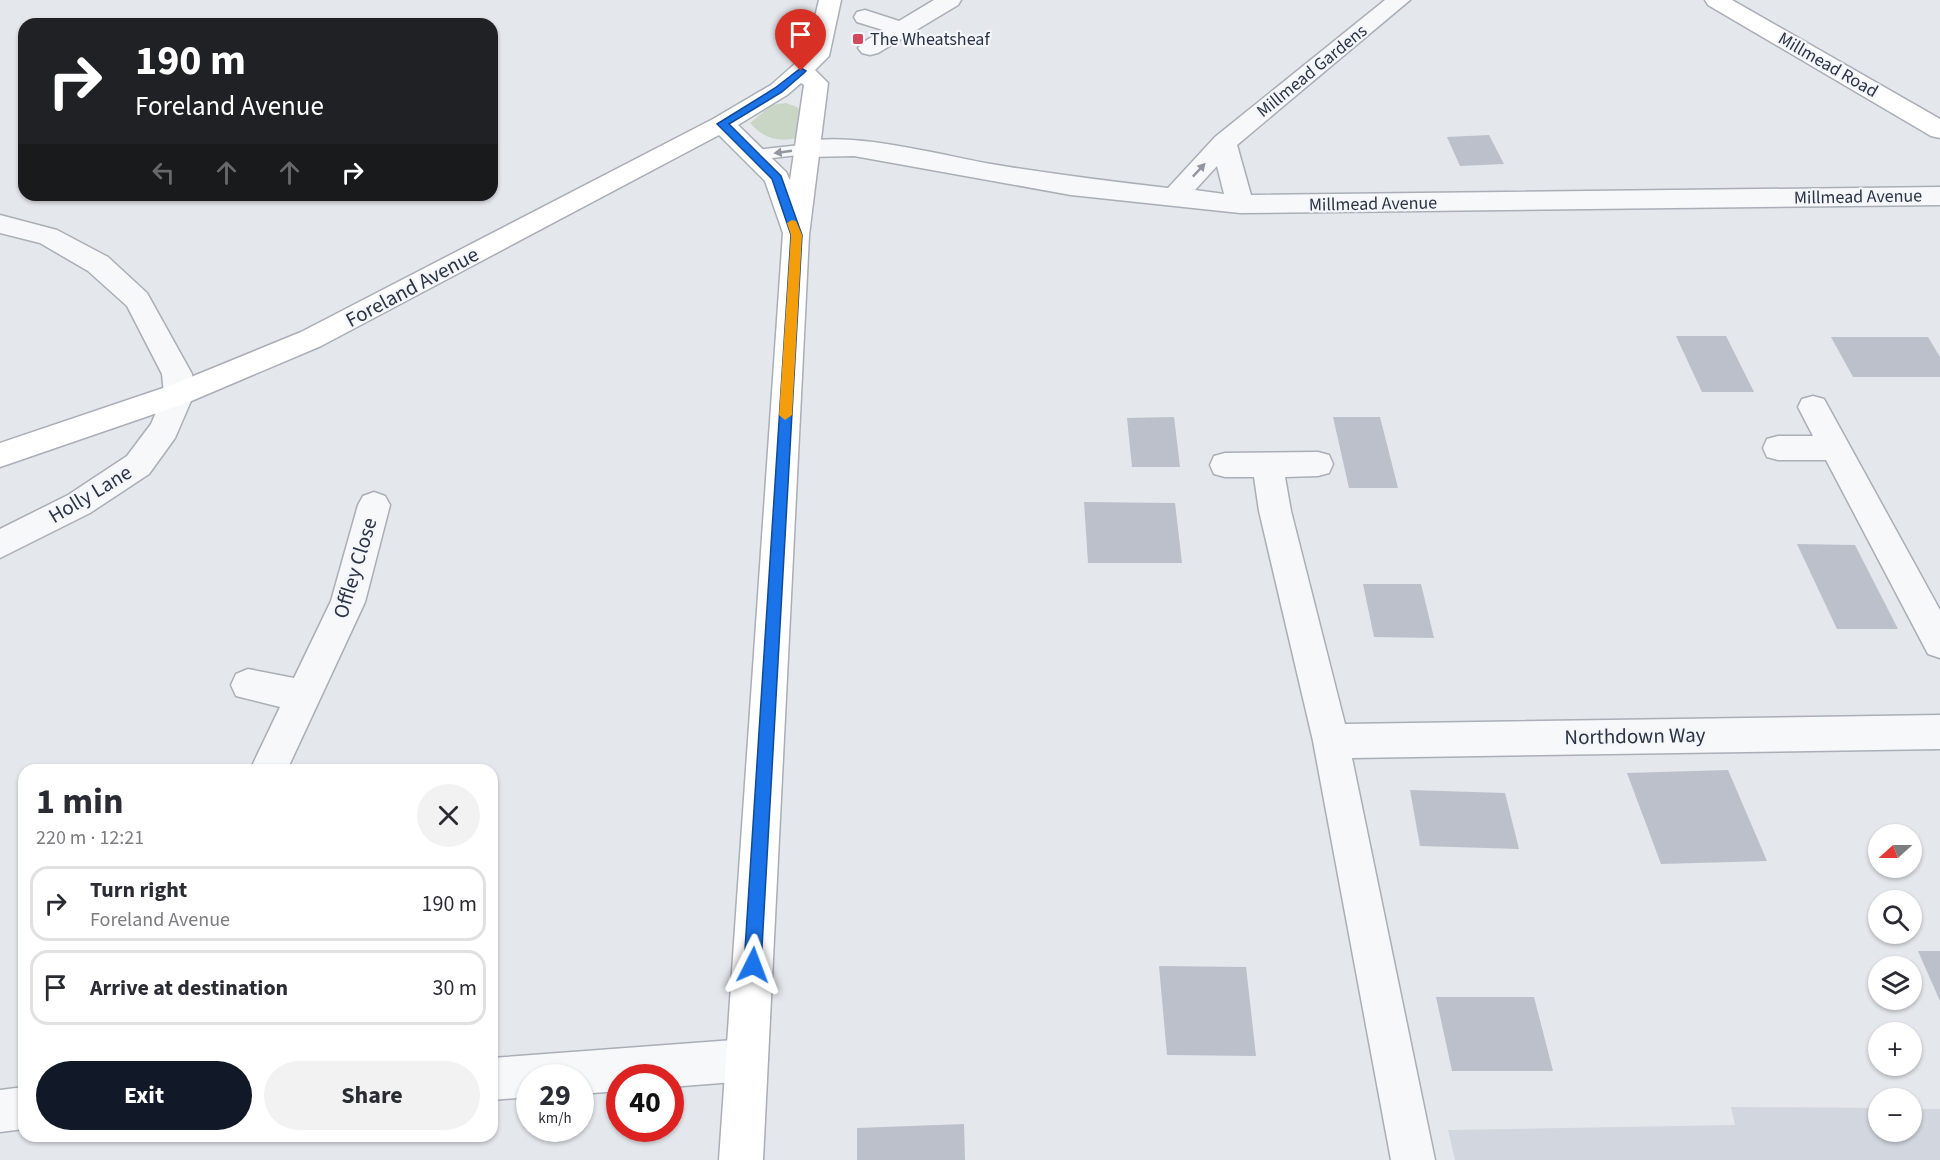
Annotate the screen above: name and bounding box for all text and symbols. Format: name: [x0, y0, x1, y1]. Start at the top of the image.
pin: [775, 9, 826, 71]
icon: arrive: [784, 18, 817, 51]
street label: Millmead Gardens: [1251, 19, 1373, 123]
street label: Millmead Road: [1773, 26, 1883, 104]
place label: The Wheatsheaf: [870, 27, 990, 52]
text: 190 m: [135, 31, 246, 91]
marker: The Wheatsheaf: [851, 32, 865, 46]
icon: right: [36, 42, 114, 120]
text: Foreland Avenue: [135, 87, 324, 126]
one-way arrow: [773, 147, 792, 157]
icon: left: [147, 156, 180, 189]
icon: ahead: [210, 156, 243, 189]
icon: ahead: [273, 156, 306, 189]
icon: right: [336, 156, 369, 189]
one-way arrow: [1192, 163, 1205, 178]
street label: Millmead Avenue: [1794, 183, 1922, 211]
street label: Millmead Avenue: [1309, 190, 1437, 218]
street label: Foreland Avenue: [340, 239, 484, 335]
street label: Holly Lane: [43, 457, 137, 531]
street label: Offley Close: [325, 514, 385, 622]
street label: Northdown Way: [1564, 720, 1706, 752]
text: 1 min: [36, 776, 124, 827]
button: close: [417, 784, 480, 847]
text: 220 m · 12:21: [36, 824, 144, 852]
north arrow: [1868, 824, 1922, 878]
map controls: [1868, 824, 1922, 1142]
text: Turn right: [90, 874, 187, 906]
icon: right: [39, 887, 72, 920]
text: 190 m: [422, 888, 477, 920]
button: search: [1868, 890, 1922, 944]
text: Foreland Avenue: [90, 906, 230, 934]
position arrow: [721, 933, 785, 997]
button: layers: [1868, 956, 1922, 1010]
icon: arrive: [39, 971, 72, 1004]
text: Arrive at destination: [90, 972, 288, 1004]
text: 30 m: [432, 972, 477, 1004]
button: +: [1868, 1022, 1922, 1076]
button: Exit: [36, 1061, 252, 1130]
button: Share: [264, 1061, 480, 1130]
speed limit sign: 40: [606, 1064, 684, 1142]
text: 29: [539, 1074, 571, 1117]
button: −: [1868, 1088, 1922, 1142]
text: km/h: [538, 1108, 572, 1129]

